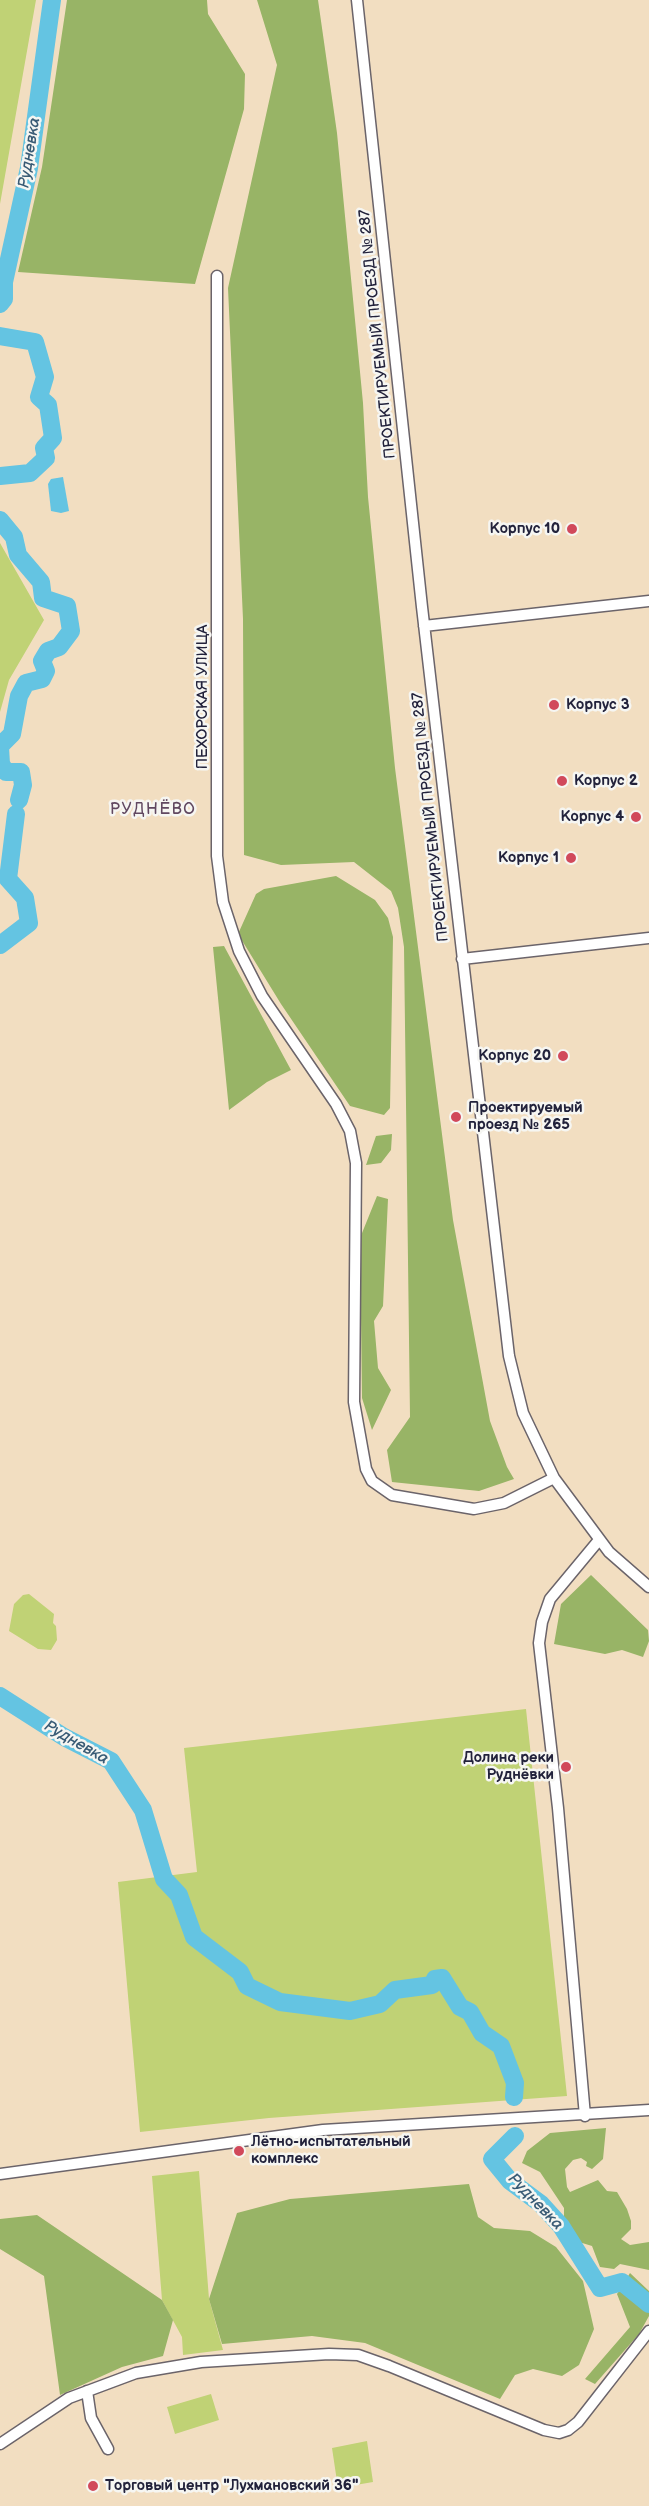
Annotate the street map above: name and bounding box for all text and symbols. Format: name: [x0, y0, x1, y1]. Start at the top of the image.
water label: Рудневка: [15, 116, 45, 190]
street label: ПРОЕКТИРУЕМЫЙ ПРОЕЗД № 287: [356, 208, 400, 460]
place label: Корпус 10: [490, 520, 560, 538]
marker: Корпус 10: [565, 522, 579, 536]
street label: ПЕХОРСКАЯ УЛИЦА: [194, 625, 212, 769]
street label: ПРОЕКТИРУЕМЫЙ ПРОЕЗД № 287: [409, 691, 453, 943]
place label: Корпус 3: [566, 696, 629, 714]
marker: Корпус 3: [547, 698, 561, 712]
place label: Корпус 2: [574, 772, 638, 790]
marker: Корпус 2: [555, 774, 569, 788]
district label: РУДНЁВО: [110, 800, 196, 820]
place label: Корпус 4: [560, 808, 624, 826]
marker: Корпус 4: [629, 810, 643, 824]
place label: Корпус 1: [498, 849, 559, 867]
marker: Корпус 1: [564, 851, 578, 865]
place label: Корпус 20: [478, 1047, 551, 1065]
marker: Корпус 20: [556, 1049, 570, 1063]
place label: Проектируемый проезд № 265: [468, 1099, 583, 1134]
marker: Проектируемый проезд № 265: [449, 1110, 463, 1124]
water label: Рудневка: [40, 1717, 112, 1769]
place label: Долина реки Руднёвки: [463, 1749, 554, 1784]
marker: Долина реки Руднёвки: [559, 1760, 573, 1774]
place label: Лётно-испытательный комплекс: [251, 2133, 411, 2168]
marker: Лётно-испытательный комплекс: [232, 2144, 246, 2158]
water label: Рудневка: [503, 2170, 567, 2234]
place label: Торговый центр "Лухмановский 36": [105, 2477, 358, 2495]
marker: Торговый центр "Лухмановский 36": [86, 2479, 100, 2493]

